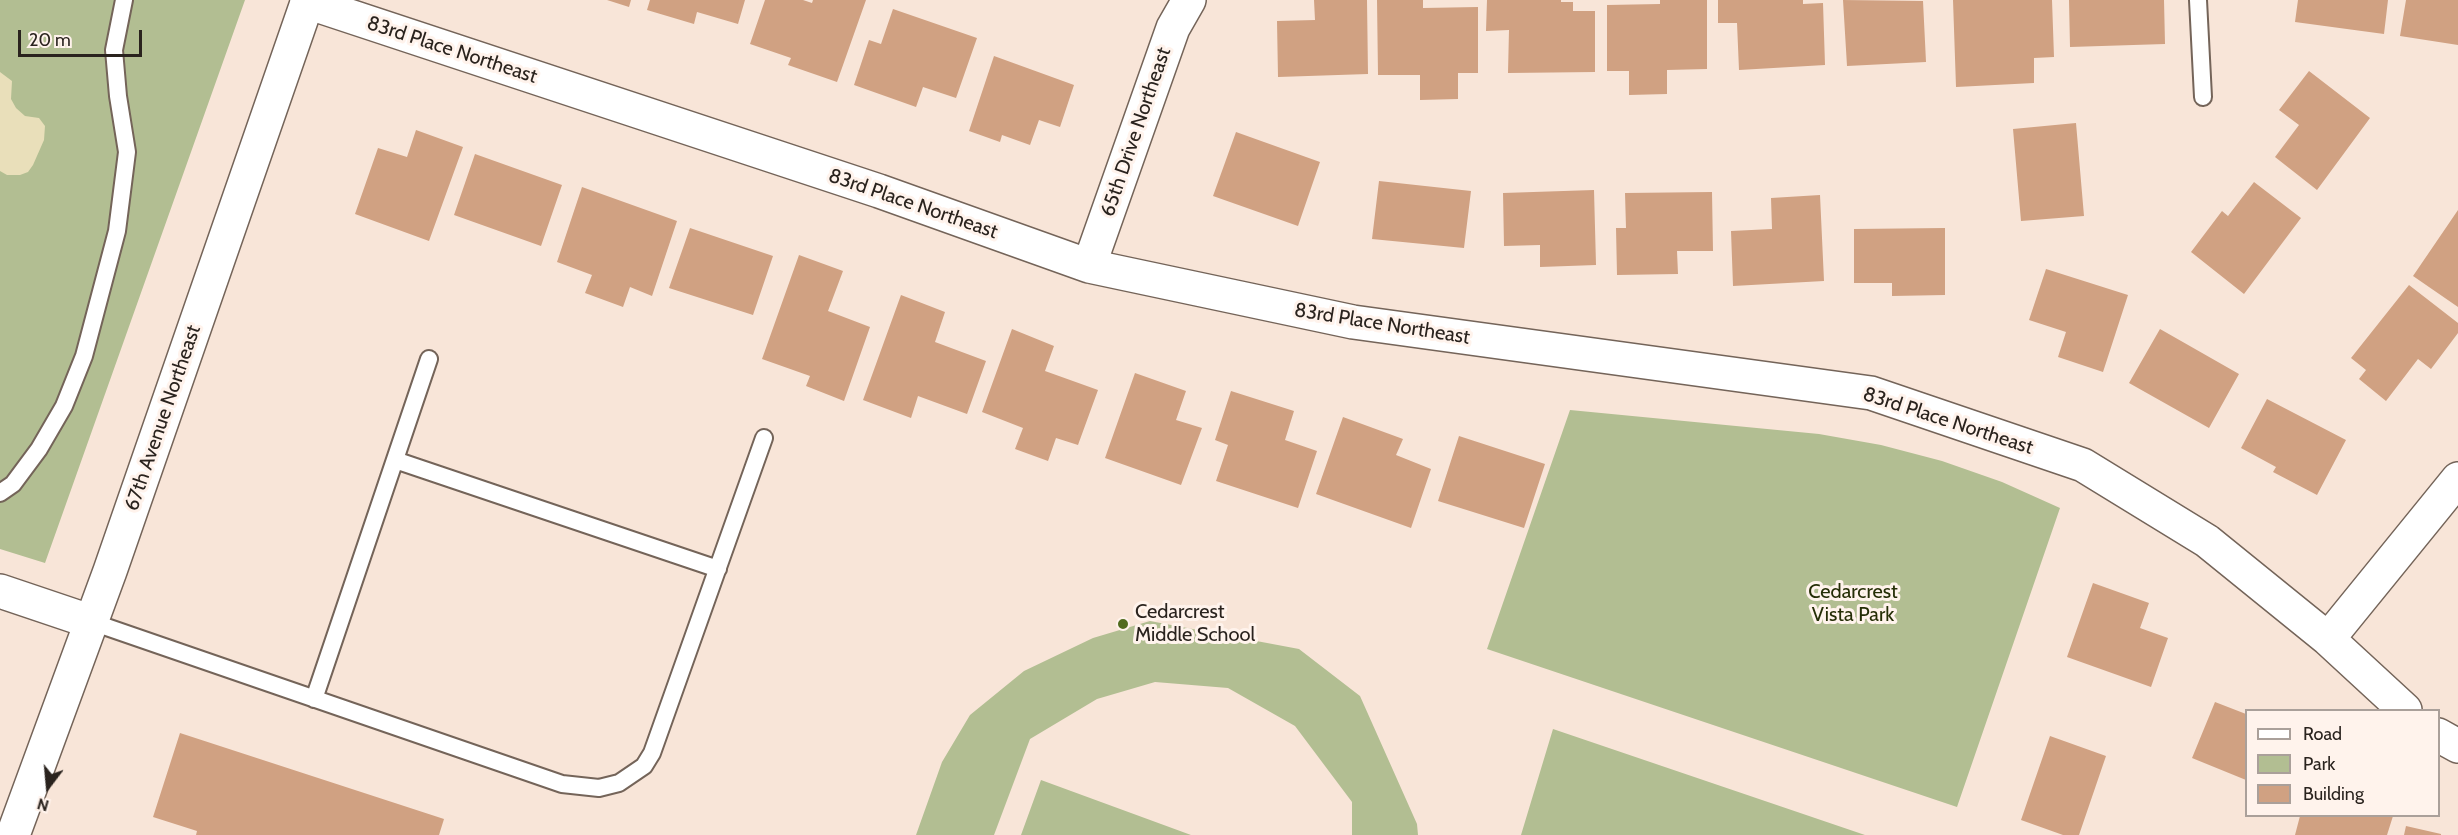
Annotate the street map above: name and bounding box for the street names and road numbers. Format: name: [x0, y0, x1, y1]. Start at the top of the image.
street label: 83rd Place Northeast: [364, 11, 540, 89]
street label: 65th Drive Northeast: [1096, 44, 1176, 220]
street label: 83rd Place Northeast: [825, 164, 1001, 244]
street label: 83rd Place Northeast: [1292, 298, 1472, 350]
street label: 67th Avenue Northeast: [120, 322, 206, 514]
street label: 83rd Place Northeast: [1860, 382, 2036, 460]

